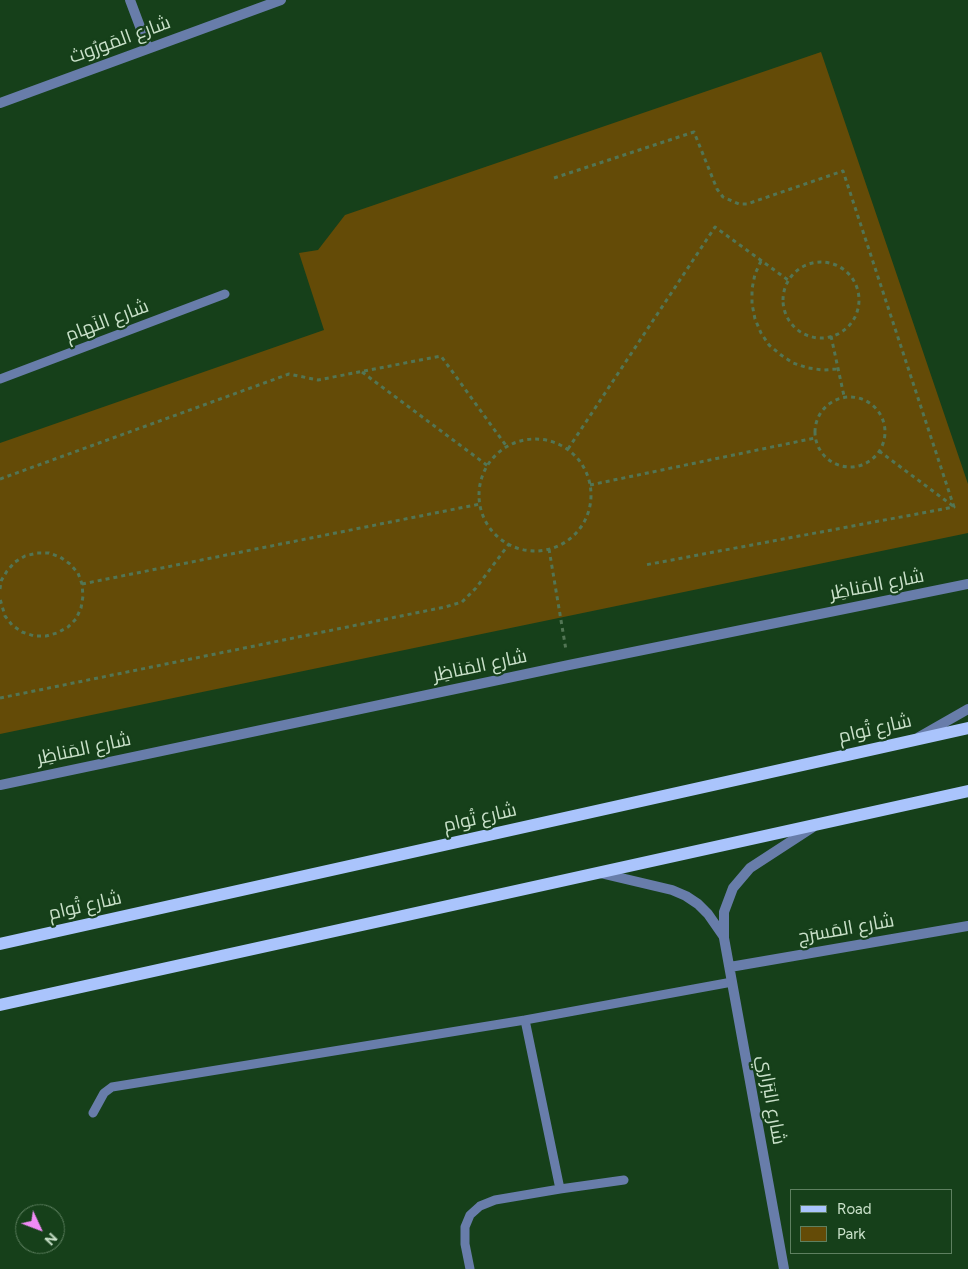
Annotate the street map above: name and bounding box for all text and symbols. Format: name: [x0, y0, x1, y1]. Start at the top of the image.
street label: شارع المَورُوث: [66, 11, 174, 69]
street label: شارع النَهام: [62, 295, 152, 347]
street label: شارع المَناظِر: [828, 565, 926, 605]
street label: شارع المَناظِر: [431, 645, 529, 687]
street label: شارع تُوام: [836, 710, 914, 748]
street label: شارع المَناظِر: [35, 728, 133, 770]
street label: شارع تُوام: [441, 799, 519, 837]
street label: شارع تُوام: [46, 887, 124, 925]
street label: شارع المَسرَج: [796, 909, 896, 949]
street label: شارع البَرَاري: [752, 1054, 790, 1146]
legend: [790, 1189, 953, 1254]
text: Road: [837, 1200, 872, 1218]
north arrow: [15, 1204, 65, 1254]
text: Park: [837, 1225, 866, 1243]
text: N: [41, 1229, 61, 1249]

